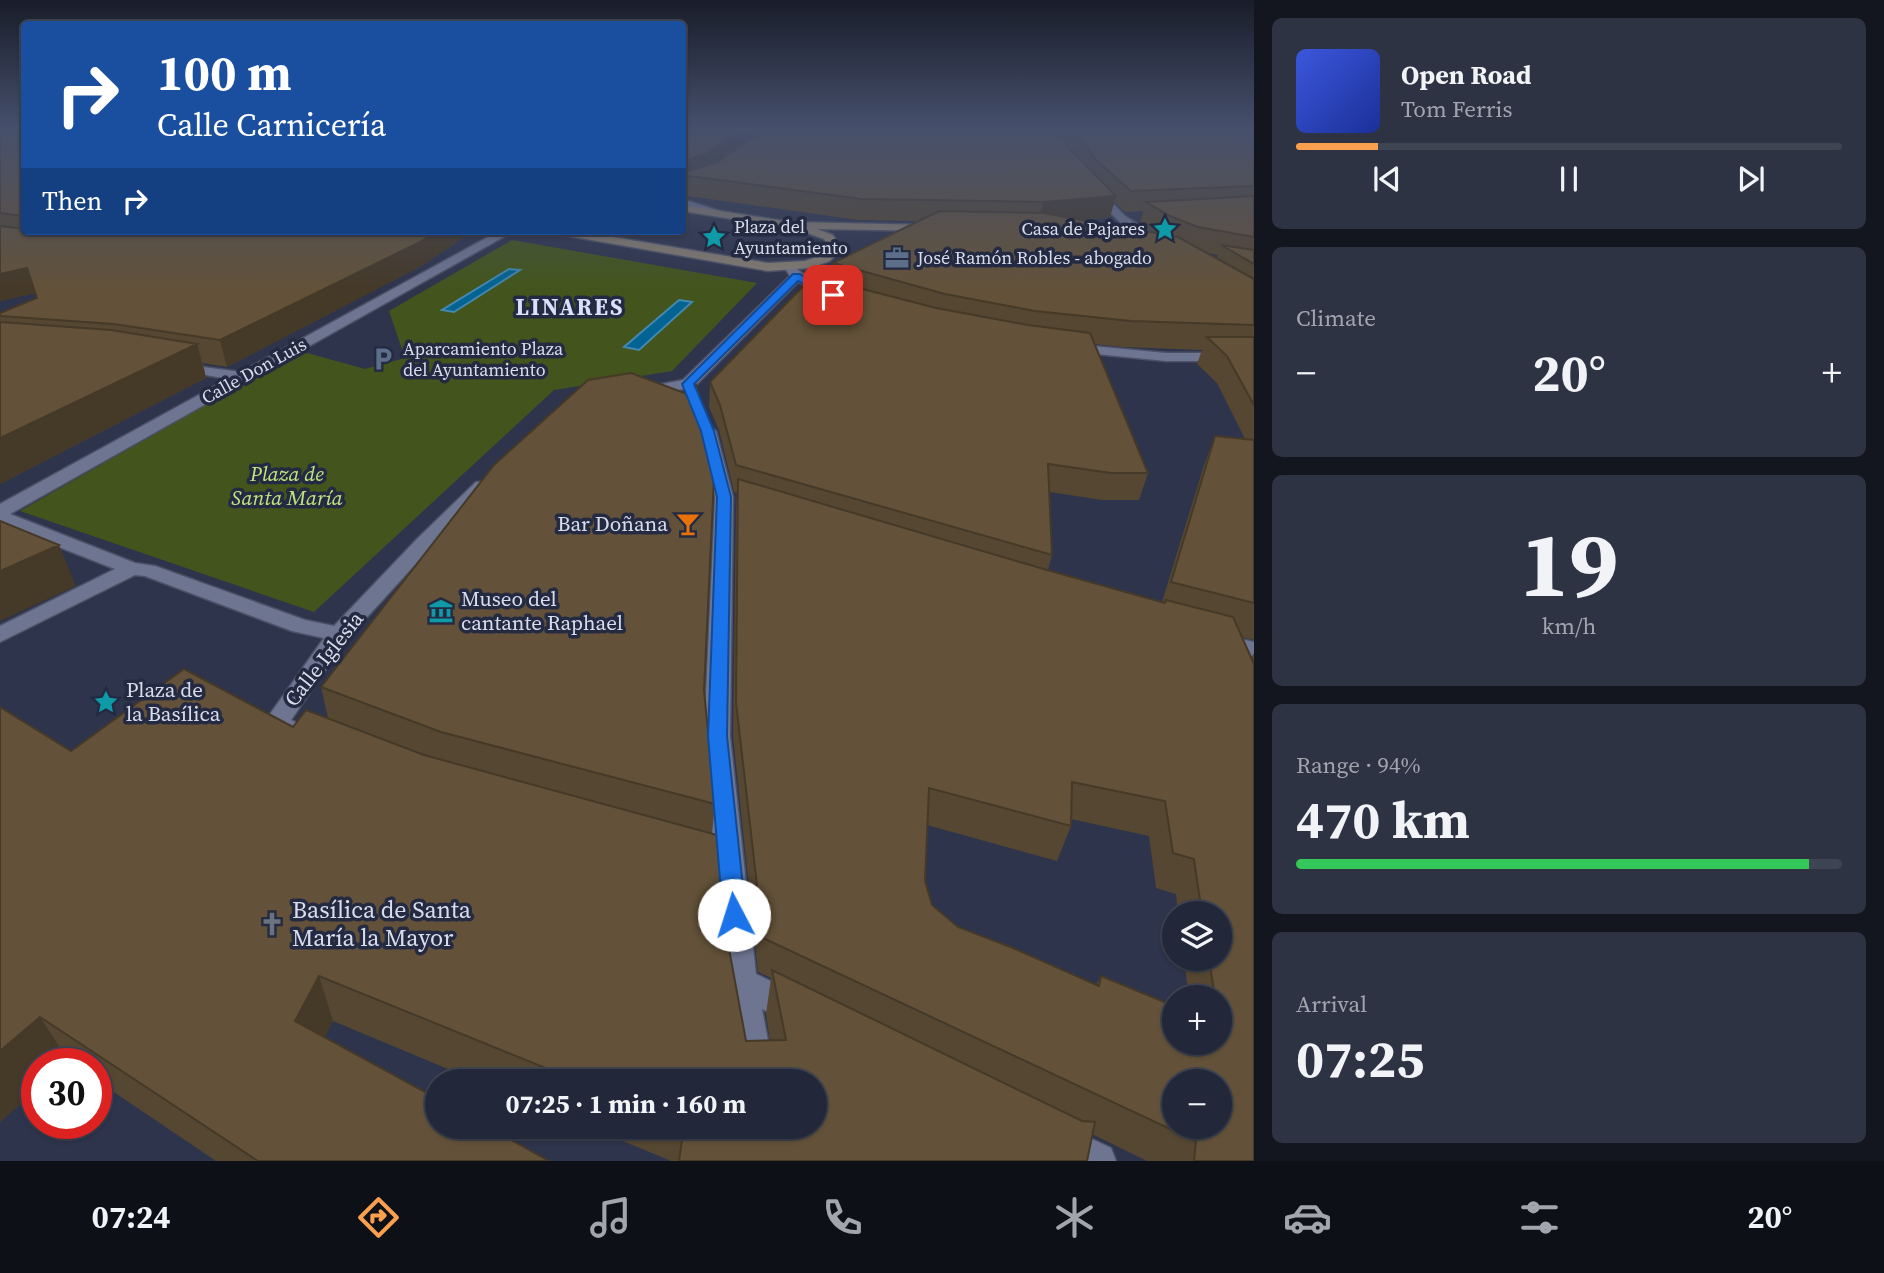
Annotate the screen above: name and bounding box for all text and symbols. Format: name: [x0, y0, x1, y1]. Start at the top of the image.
text: 100 m: [157, 39, 292, 106]
icon: right: [42, 49, 133, 140]
text: Open Road: [1401, 57, 1532, 93]
text: Tom Ferris: [1401, 93, 1512, 125]
text: Calle Carnicería: [157, 103, 386, 147]
icon: previous: [1368, 160, 1406, 198]
icon: pause: [1550, 160, 1588, 198]
icon: next: [1732, 160, 1770, 198]
icon: right: [116, 182, 154, 220]
text: Then: [42, 183, 102, 219]
place label: Plaza del Ayuntamiento: [734, 214, 848, 260]
place icon: Casa de Pajares: [1151, 215, 1179, 243]
place label: Casa de Pajares: [1021, 216, 1145, 241]
place icon: Plaza del Ayuntamiento: [700, 223, 728, 251]
office icon: José Ramón Robles - abogado: [883, 244, 911, 272]
place label: José Ramón Robles - abogado: [916, 245, 1152, 270]
pin: [803, 265, 863, 325]
icon: arrive: [814, 276, 852, 314]
district label: LINARES: [516, 291, 624, 323]
text: Climate: [1296, 302, 1376, 334]
street label: Calle Don Luis: [197, 331, 311, 410]
place label: Aparcamiento Plaza del Ayuntamiento: [403, 336, 564, 382]
text: 20°: [1532, 337, 1606, 408]
parking icon: Aparcamiento Plaza del Ayuntamiento: [369, 345, 397, 373]
text: −: [1296, 347, 1316, 399]
text: +: [1822, 347, 1842, 399]
park label: Plaza de Santa María: [231, 459, 343, 512]
text: 19: [1520, 502, 1618, 626]
place label: Bar Doñana: [557, 509, 668, 538]
bar icon: Bar Doñana: [674, 510, 702, 538]
place label: Museo del cantante Raphael: [461, 584, 623, 637]
museum icon: Museo del cantante Raphael: [427, 597, 455, 625]
street label: Calle Iglesia: [277, 605, 370, 712]
text: km/h: [1542, 610, 1596, 642]
place label: Plaza de la Basílica: [126, 675, 221, 728]
place icon: Plaza de la Basílica: [92, 688, 120, 716]
text: Range · 94%: [1296, 749, 1421, 781]
text: 470 km: [1296, 784, 1470, 855]
position arrow: [697, 878, 771, 952]
place label: Basílica de Santa María la Mayor: [292, 893, 472, 954]
map controls: [1162, 901, 1232, 1139]
button: layers: [1162, 901, 1232, 971]
church icon: Basílica de Santa María la Mayor: [258, 910, 286, 938]
button: +: [1162, 985, 1232, 1055]
text: Arrival: [1296, 988, 1367, 1020]
text: 07:25: [1296, 1023, 1424, 1094]
speed limit sign: 30: [21, 1048, 112, 1139]
button: −: [1162, 1069, 1232, 1139]
text: 07:25 · 1 min · 160 m: [506, 1086, 746, 1122]
icon: directions: [354, 1193, 403, 1242]
icon: music: [586, 1193, 635, 1242]
icon: phone: [818, 1193, 867, 1242]
icon: climate: [1050, 1193, 1099, 1242]
icon: car: [1283, 1193, 1332, 1242]
icon: filters: [1515, 1193, 1564, 1242]
text: 07:24: [92, 1195, 171, 1239]
text: 20°: [1747, 1195, 1792, 1239]

